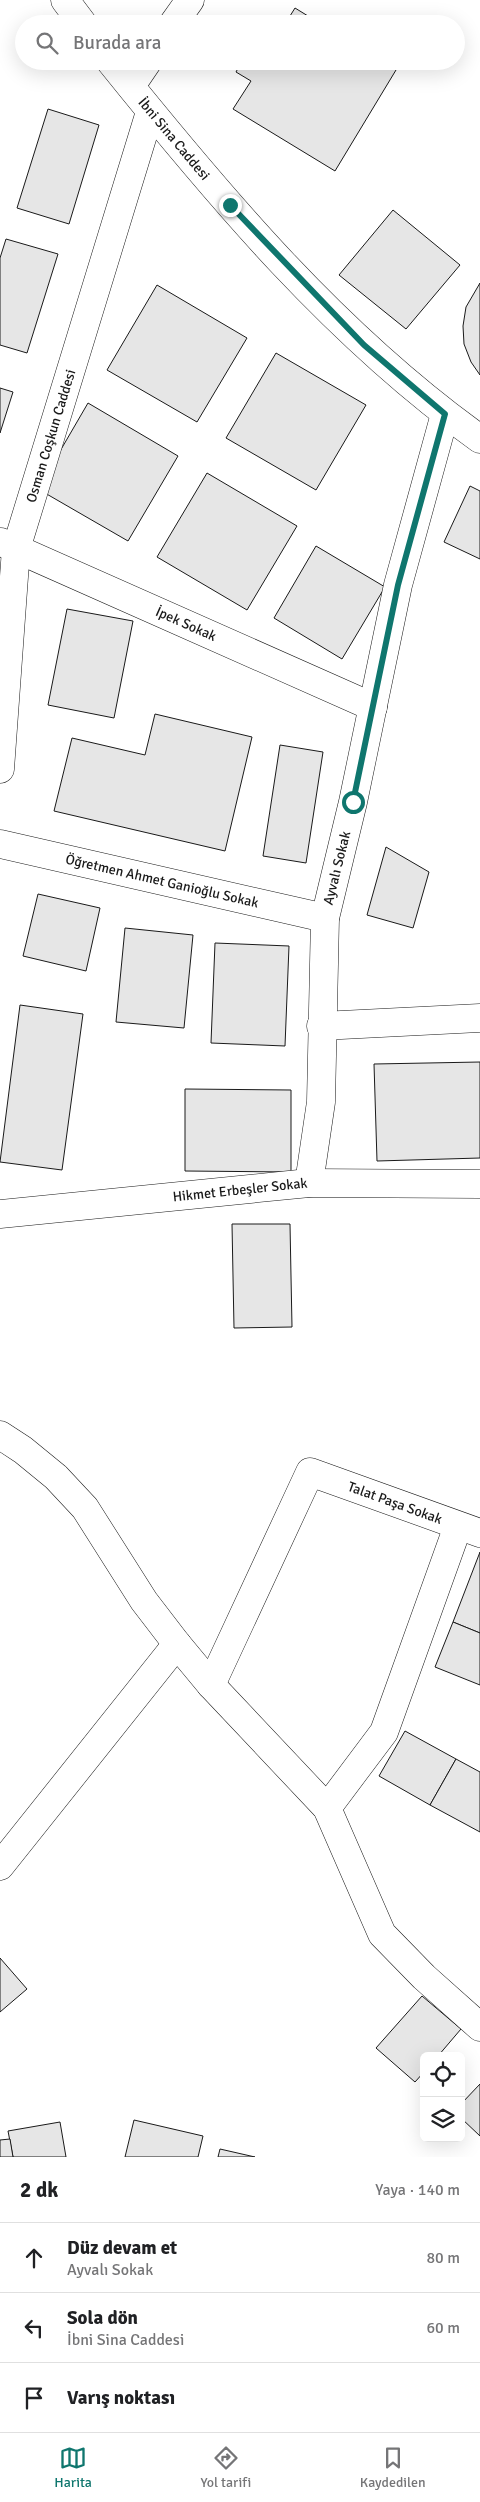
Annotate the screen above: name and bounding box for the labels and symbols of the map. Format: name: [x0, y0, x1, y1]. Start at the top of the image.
street label: İbni Sina Caddesi: [135, 94, 213, 184]
route end: [219, 194, 242, 217]
street label: Osman Coşkun Caddesi: [23, 367, 79, 505]
street label: İpek Sokak: [153, 603, 219, 645]
route start: [342, 791, 365, 814]
street label: Ayvalı Sokak: [320, 829, 354, 907]
street label: Öğretmen Ahmet Ganioğlu Sokak: [64, 850, 260, 912]
street label: Hikmet Erbeşler Sokak: [172, 1174, 308, 1206]
street label: Talat Paşa Sokak: [345, 1478, 445, 1528]

